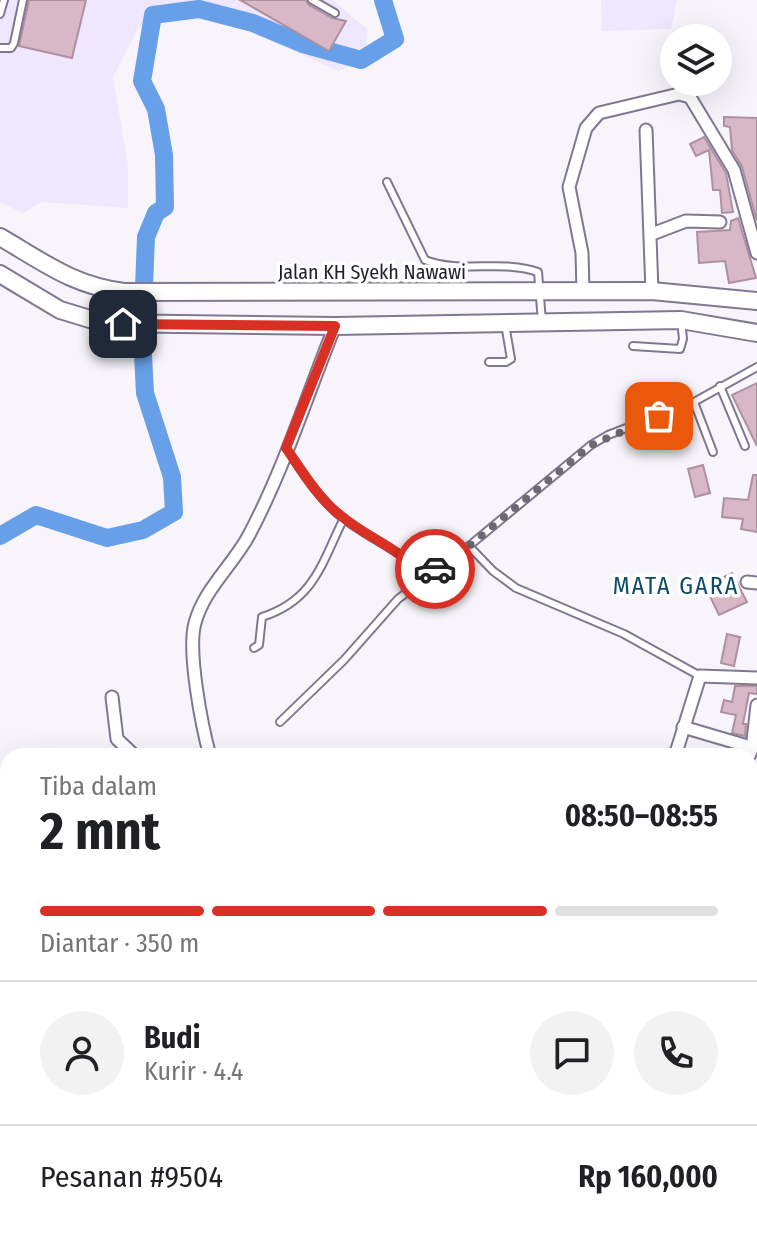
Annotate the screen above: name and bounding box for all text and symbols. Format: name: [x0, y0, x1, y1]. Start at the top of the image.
map controls: [660, 24, 732, 96]
button: layers: [660, 24, 732, 96]
street label: Jalan KH Syekh Nawawi: [278, 260, 466, 284]
pin: [89, 290, 157, 358]
icon: home: [101, 302, 145, 346]
pin: [625, 382, 693, 450]
icon: bag: [637, 394, 681, 438]
courier: [395, 529, 475, 609]
icon: car: [413, 547, 457, 591]
district label: MATA GARA: [613, 572, 739, 600]
text: Tiba dalam: [40, 771, 157, 802]
text: 08:50–08:55: [565, 798, 718, 834]
text: 2 mnt: [40, 800, 160, 863]
text: Diantar · 350 m: [40, 928, 199, 959]
button: person: [40, 1011, 124, 1095]
button: chat: [530, 1011, 614, 1095]
button: phone: [634, 1011, 718, 1095]
text: Budi: [144, 1020, 200, 1056]
text: Kurir · 4.4: [144, 1056, 243, 1087]
text: Pesanan #9504: [40, 1159, 223, 1195]
text: Rp 160,000: [578, 1159, 718, 1195]

